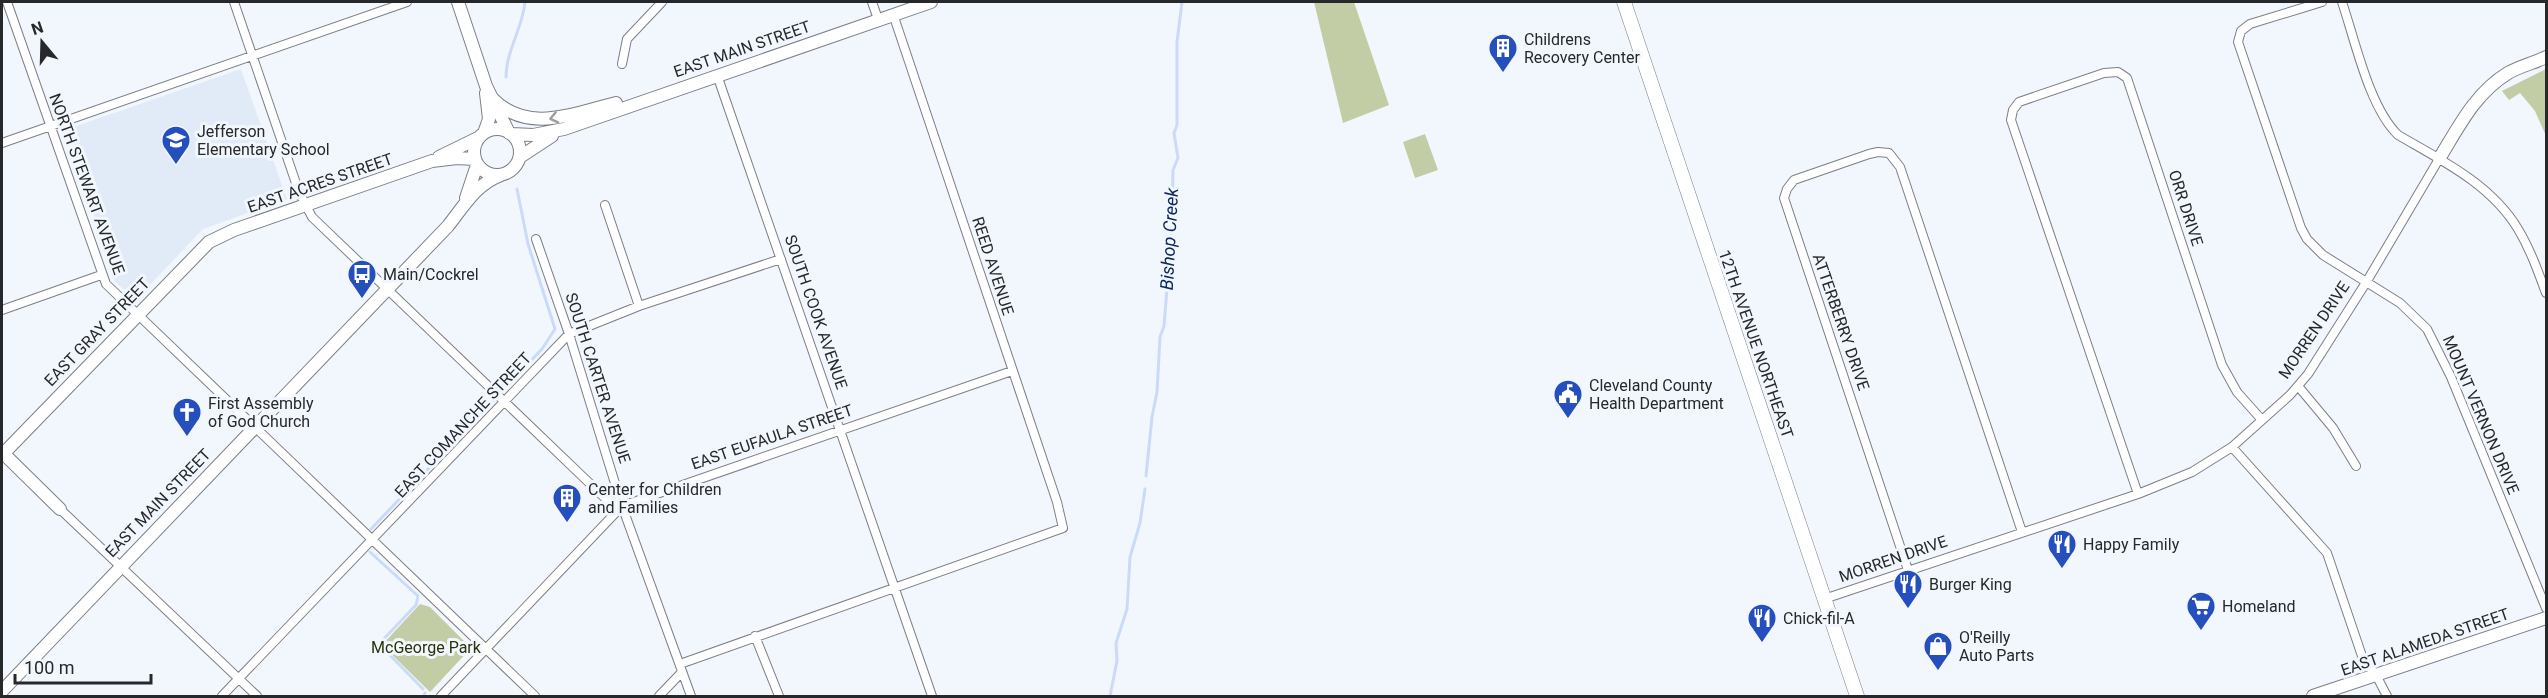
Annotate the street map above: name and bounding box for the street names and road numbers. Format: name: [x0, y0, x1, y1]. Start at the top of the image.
street label: EAST MAIN STREET: [671, 17, 813, 81]
street label: NORTH STEWART AVENUE: [45, 91, 129, 277]
street label: EAST ACRES STREET: [245, 149, 395, 217]
street label: ORR DRIVE: [2165, 168, 2207, 248]
street label: REED AVENUE: [968, 214, 1018, 318]
street label: SOUTH COOK AVENUE: [781, 232, 851, 392]
street label: 12TH AVENUE NORTHEAST: [1715, 247, 1797, 441]
street label: ATTERBERRY DRIVE: [1809, 251, 1873, 393]
street label: EAST GRAY STREET: [40, 274, 154, 390]
street label: MORREN DRIVE: [2274, 278, 2354, 382]
street label: SOUTH CARTER AVENUE: [561, 290, 635, 466]
street label: MOUNT VERNON DRIVE: [2439, 333, 2523, 497]
street label: EAST COMANCHE STREET: [391, 348, 535, 501]
street label: EAST EUFAULA STREET: [689, 400, 856, 474]
street label: EAST MAIN STREET: [101, 445, 215, 561]
street label: MORREN DRIVE: [1836, 532, 1950, 586]
street label: EAST ALAMEDA STREET: [2338, 604, 2512, 680]

